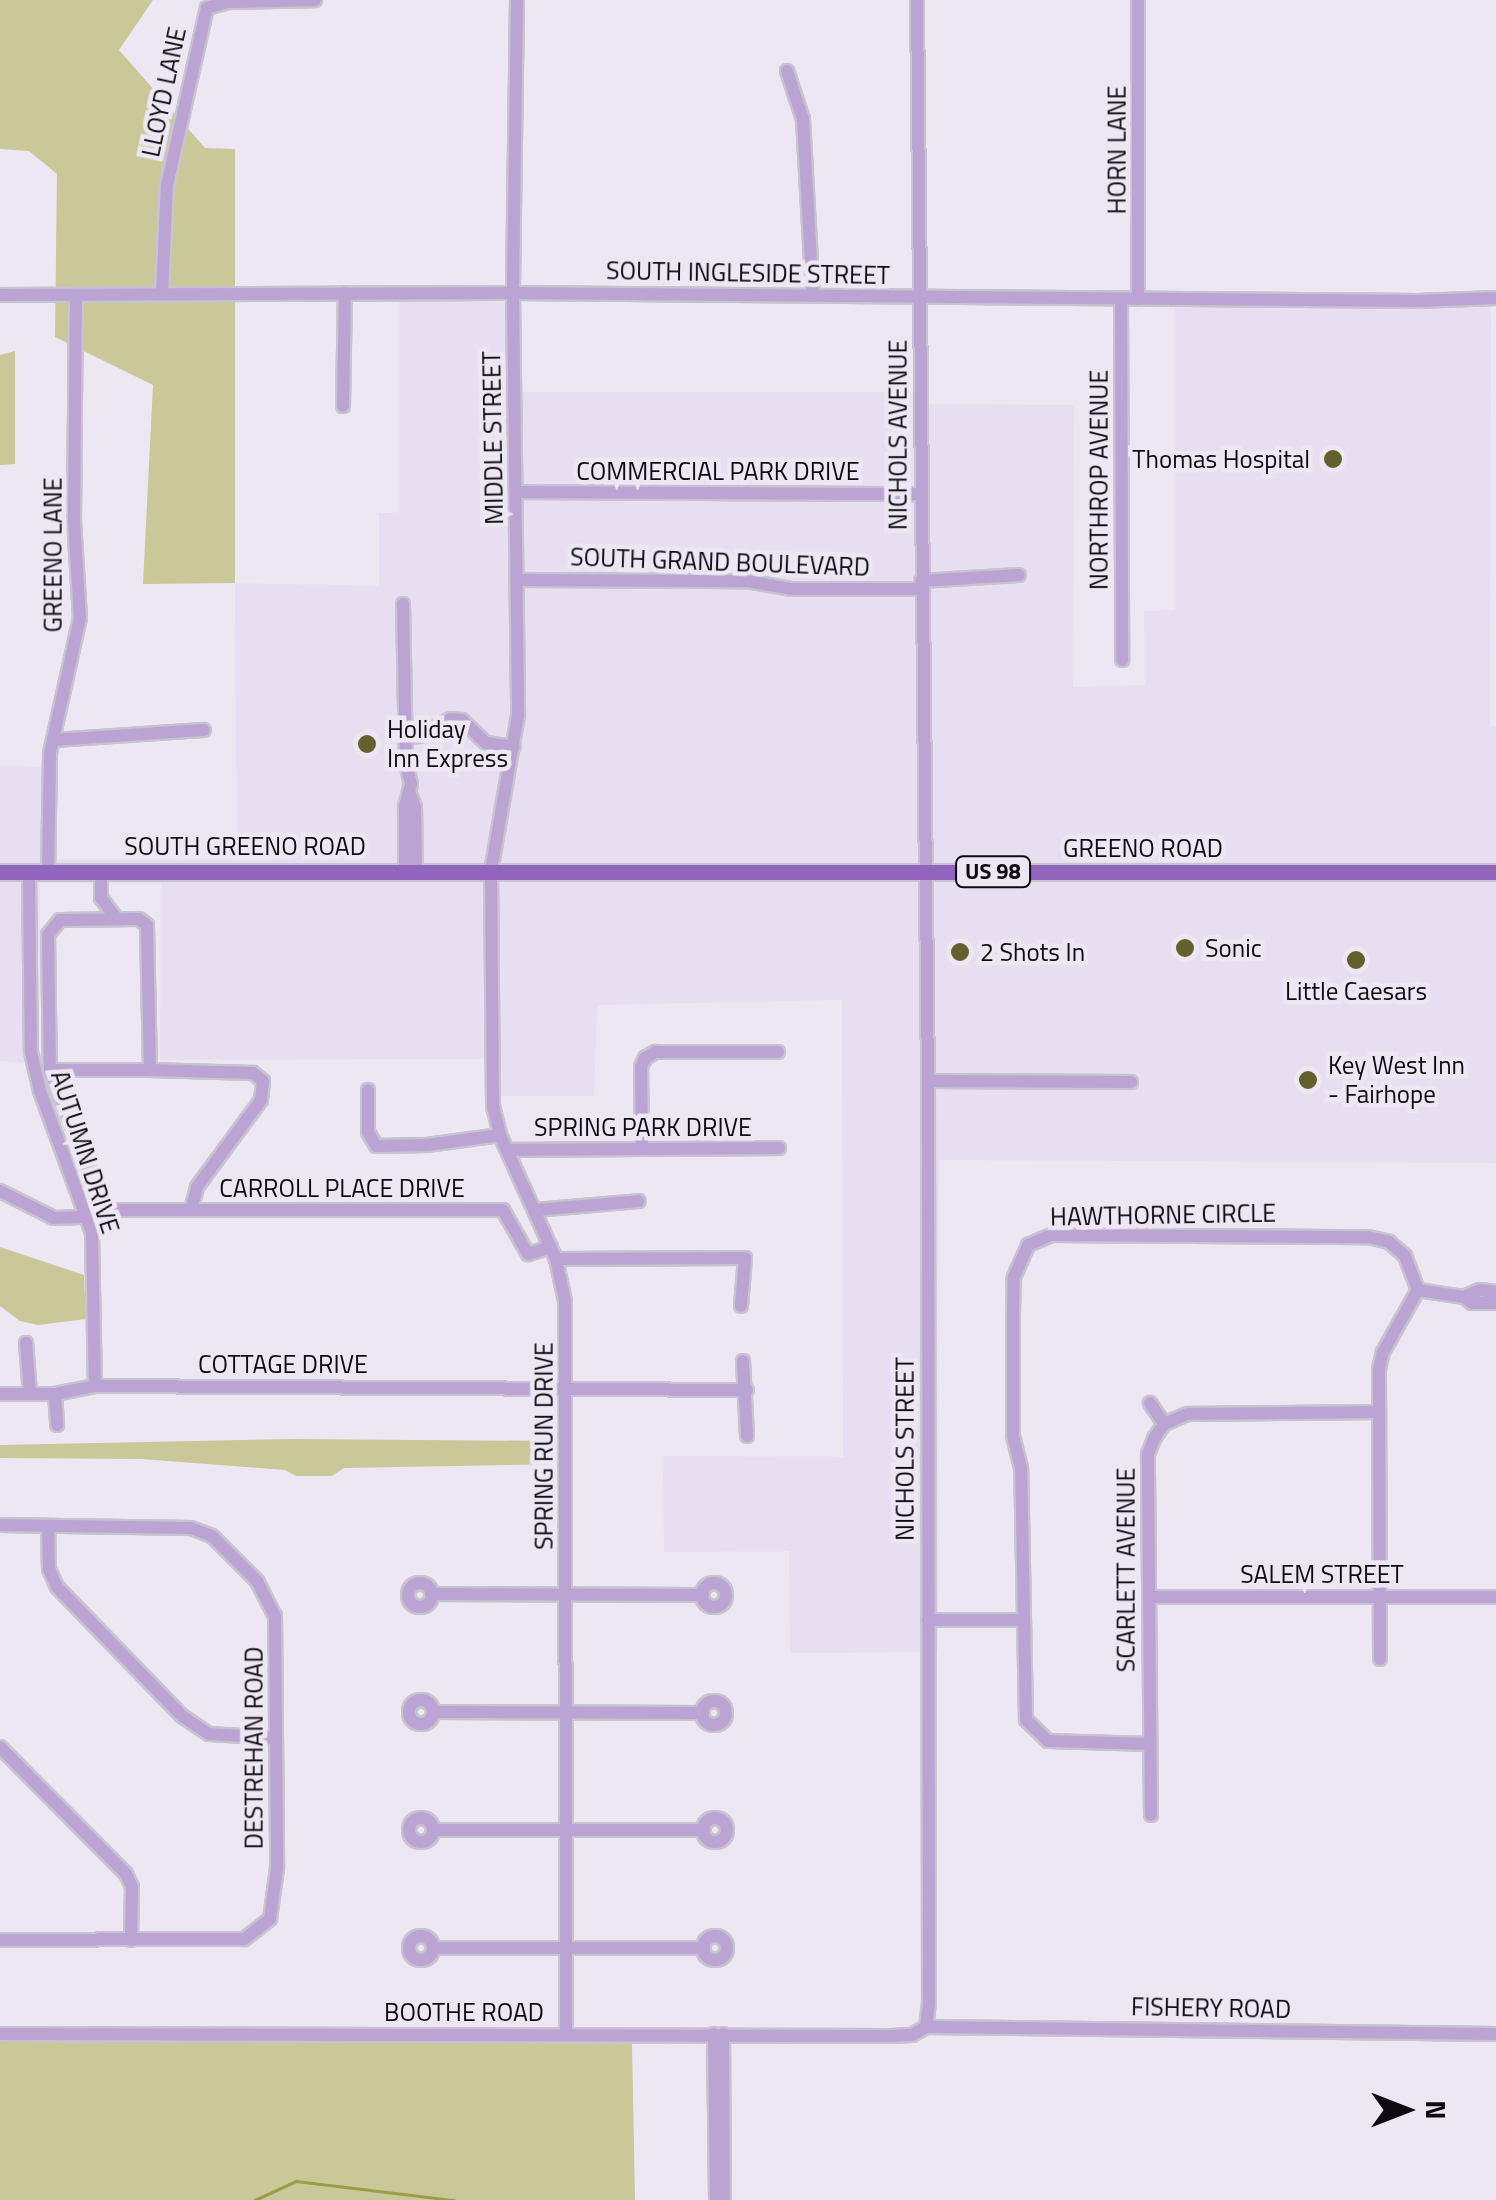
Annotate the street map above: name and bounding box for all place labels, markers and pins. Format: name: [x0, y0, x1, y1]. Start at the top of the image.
place label: Thomas Hospital: [1132, 444, 1310, 474]
marker: Thomas Hospital: [1320, 446, 1346, 472]
place label: Holiday Inn Express: [387, 715, 508, 774]
marker: Holiday Inn Express: [356, 733, 378, 755]
place label: Sonic: [1205, 933, 1262, 963]
place label: 2 Shots In: [980, 937, 1085, 967]
marker: Sonic: [1174, 937, 1196, 959]
marker: 2 Shots In: [949, 941, 971, 963]
marker: Little Caesars: [1345, 949, 1367, 971]
place label: Little Caesars: [1285, 976, 1427, 1006]
place label: Key West Inn - Fairhope: [1328, 1051, 1465, 1110]
marker: Key West Inn - Fairhope: [1297, 1069, 1319, 1091]

